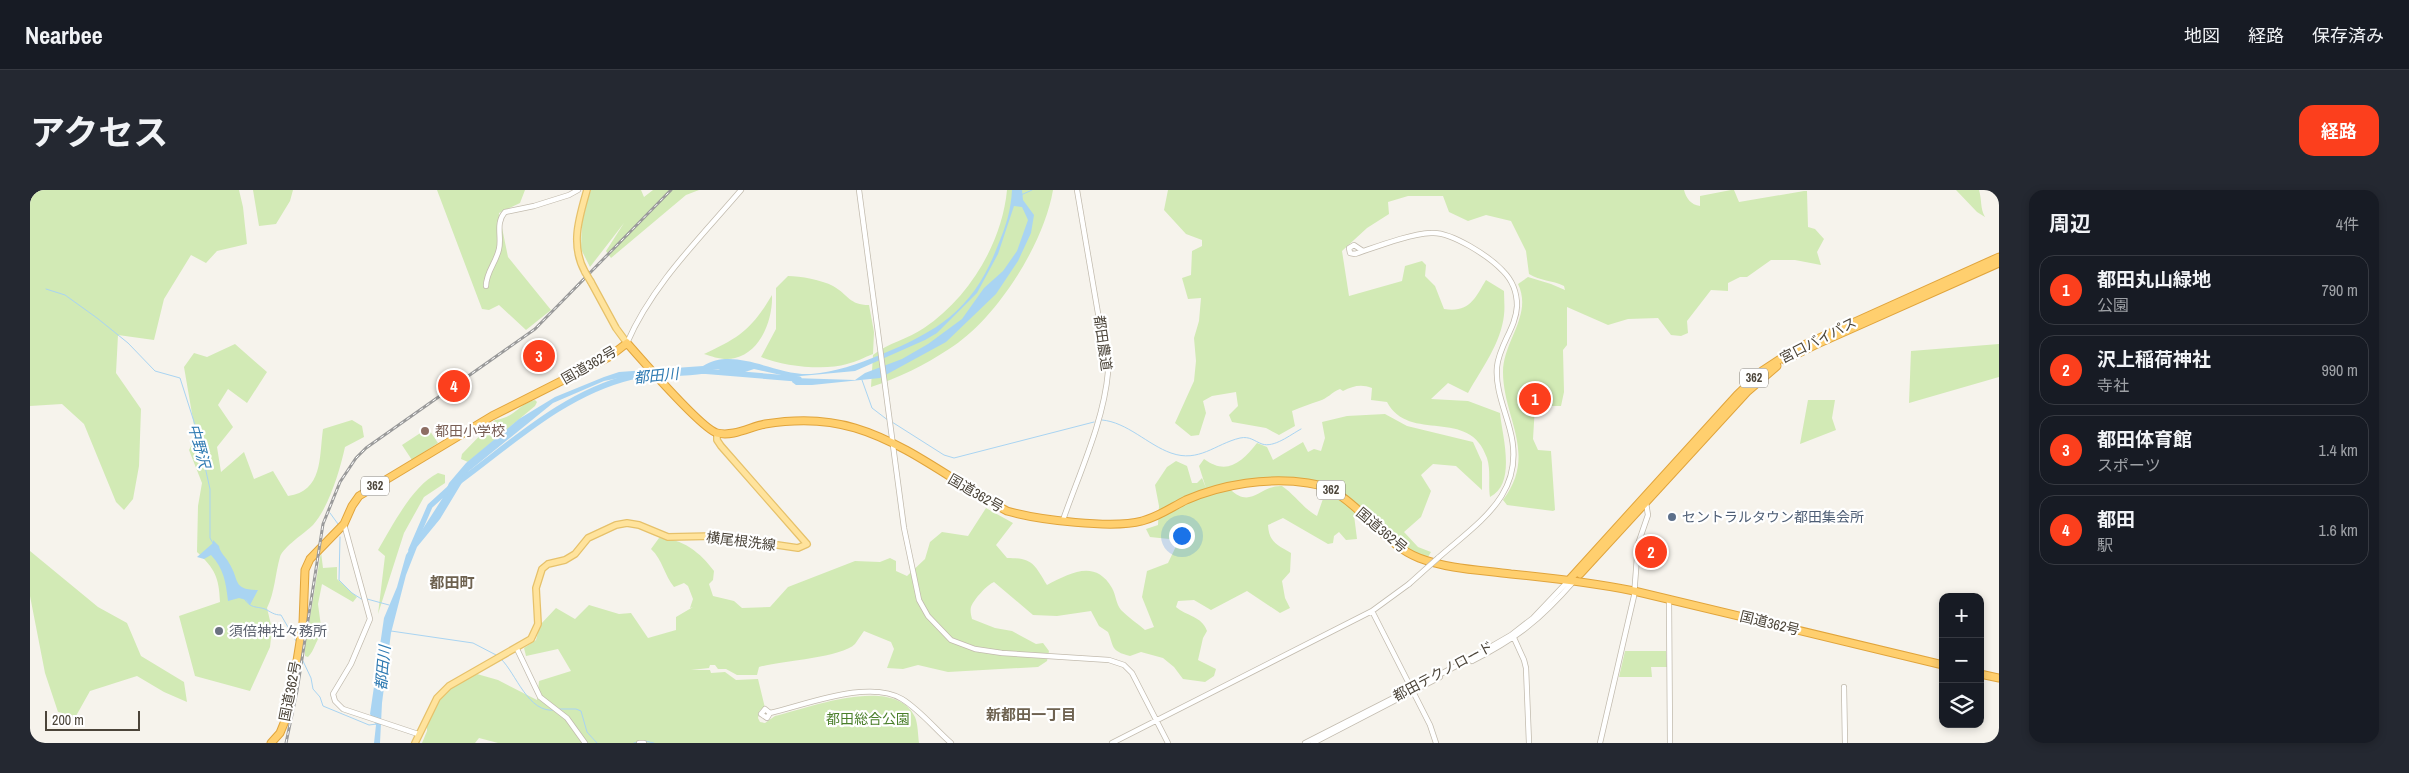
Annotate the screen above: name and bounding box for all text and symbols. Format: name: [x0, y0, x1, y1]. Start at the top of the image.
text: Nearbee: [25, 19, 103, 51]
text: 地図: [2184, 23, 2220, 48]
text: 経路: [2248, 23, 2284, 48]
text: 保存済み: [2312, 23, 2384, 48]
button: 経路: [2299, 105, 2379, 156]
text: アクセス: [30, 109, 168, 156]
text: 周辺: [2049, 209, 2091, 238]
text: 4件: [2336, 213, 2359, 235]
text: 都田丸山緑地: [2097, 266, 2211, 292]
text: 1: [2062, 279, 2070, 301]
text: 790 m: [2322, 279, 2358, 301]
text: 公園: [2097, 294, 2129, 316]
street label: 宮口バイパス: [1777, 313, 1859, 367]
street label: 都田農道: [1090, 314, 1116, 372]
pin: 3: [523, 337, 555, 375]
street label: 国道362号: [558, 342, 620, 388]
text: 沢上稲荷神社: [2097, 346, 2211, 372]
text: 2: [2062, 359, 2070, 381]
text: 990 m: [2322, 359, 2358, 381]
water label: 都田川: [632, 363, 681, 388]
pin: 4: [438, 367, 470, 405]
road number: 362: [1740, 368, 1768, 388]
text: 寺社: [2097, 374, 2129, 396]
pin: 1: [1519, 380, 1551, 418]
water label: 中野沢: [184, 421, 216, 472]
place label: 都田小学校: [435, 422, 505, 440]
marker: 都田小学校: [419, 425, 431, 437]
text: 都田体育館: [2097, 426, 2192, 452]
text: 3: [2062, 439, 2070, 461]
text: 1.4 km: [2319, 439, 2358, 461]
text: スポーツ: [2097, 454, 2161, 476]
street label: 国道362号: [945, 470, 1007, 516]
road number: 362: [361, 476, 389, 496]
road number: 362: [1317, 480, 1345, 500]
street label: 国道362号: [1353, 503, 1411, 557]
text: 都田: [2097, 506, 2135, 532]
place label: セントラルタウン都田集会所: [1682, 508, 1864, 526]
marker: セントラルタウン都田集会所: [1666, 511, 1678, 523]
text: 4: [2062, 519, 2070, 541]
text: 1.6 km: [2319, 519, 2358, 541]
your location: [1169, 523, 1195, 549]
street label: 横尾根洗線: [705, 528, 777, 554]
pin: 2: [1635, 533, 1667, 571]
text: 駅: [2097, 534, 2113, 556]
district label: 都田町: [429, 572, 475, 593]
map controls: [1939, 593, 1984, 728]
button: +: [1939, 593, 1984, 638]
street label: 国道362号: [1738, 607, 1802, 639]
place label: 須倍神社々務所: [229, 622, 327, 640]
marker: 須倍神社々務所: [213, 625, 225, 637]
street label: 都田テクノロード: [1390, 637, 1496, 705]
button: −: [1939, 638, 1984, 683]
water label: 都田川: [370, 643, 395, 691]
street label: 国道362号: [275, 659, 305, 723]
button: layers: [1939, 683, 1984, 728]
district label: 新都田一丁目: [986, 704, 1076, 725]
scale bar: [45, 708, 140, 731]
park label: 都田総合公園: [826, 710, 910, 728]
text: 200 m: [52, 711, 84, 729]

